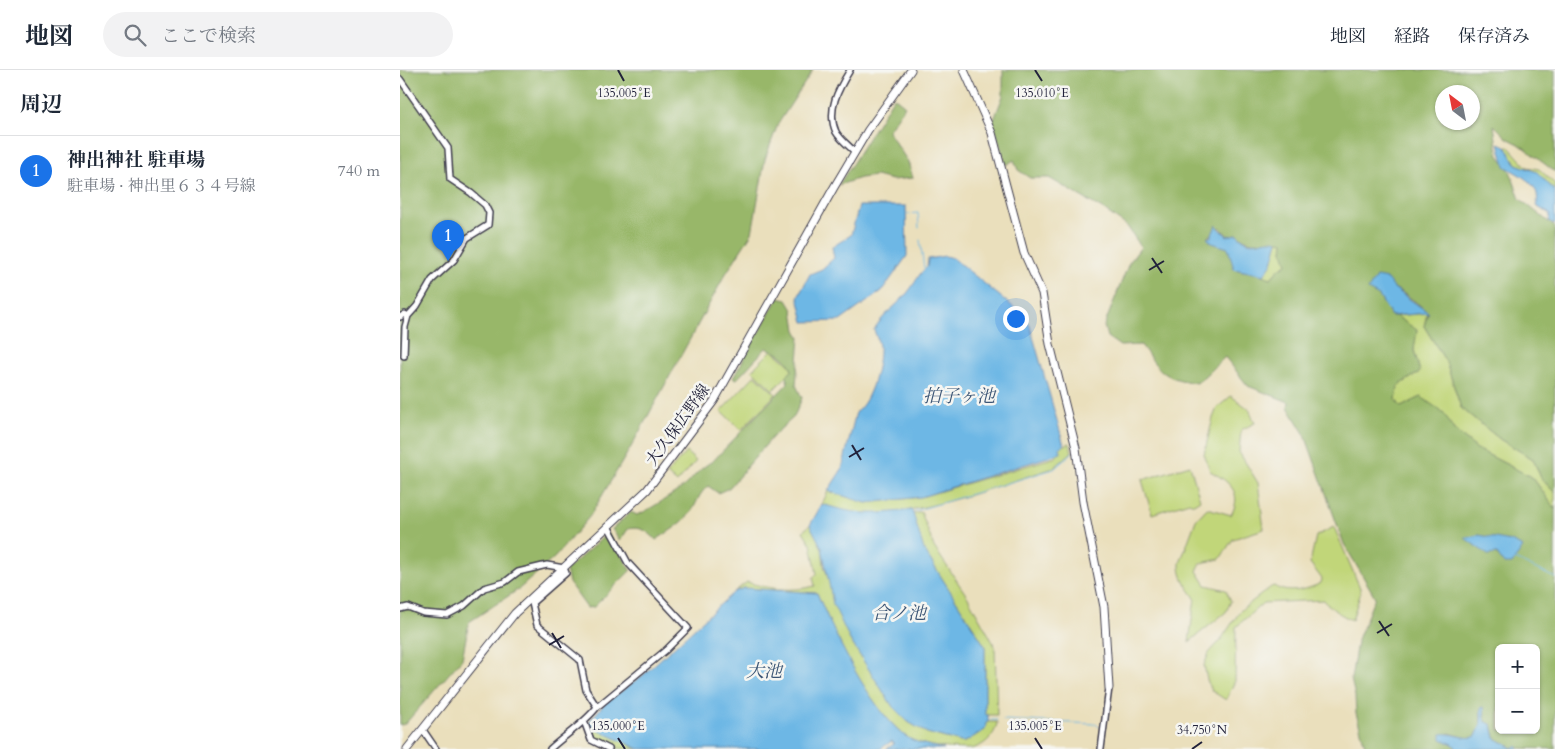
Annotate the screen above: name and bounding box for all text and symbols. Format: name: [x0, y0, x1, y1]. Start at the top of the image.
search box: [103, 12, 453, 57]
text: 地図: [25, 20, 73, 53]
icon: search: [121, 21, 149, 49]
text: ここで検索: [161, 23, 256, 49]
text: 地図: [1330, 24, 1366, 49]
text: 経路: [1394, 24, 1430, 49]
text: 保存済み: [1458, 24, 1530, 49]
text: 135.005°E: [597, 85, 651, 101]
text: 135.010°E: [1015, 85, 1069, 101]
north arrow: [1435, 85, 1480, 130]
text: 周辺: [20, 90, 62, 119]
text: 神出神社 駐車場: [67, 147, 205, 173]
text: 1: [32, 160, 40, 182]
text: 740 m: [338, 160, 380, 182]
text: 駐車場 · 神出里６３４号線: [67, 175, 256, 197]
pin: 1: [432, 220, 464, 261]
your location: [1003, 306, 1029, 332]
street label: 大久保広野線: [641, 380, 715, 470]
water label: 拍子ヶ池: [923, 384, 997, 409]
water label: 合ノ池: [872, 601, 928, 626]
map controls: [1495, 644, 1540, 734]
button: +: [1495, 644, 1540, 689]
water label: 大池: [746, 659, 784, 684]
button: −: [1495, 689, 1540, 734]
text: 135.000°E: [591, 718, 645, 734]
text: 135.005°E: [1008, 718, 1062, 734]
text: 34.750°N: [1177, 722, 1228, 738]

